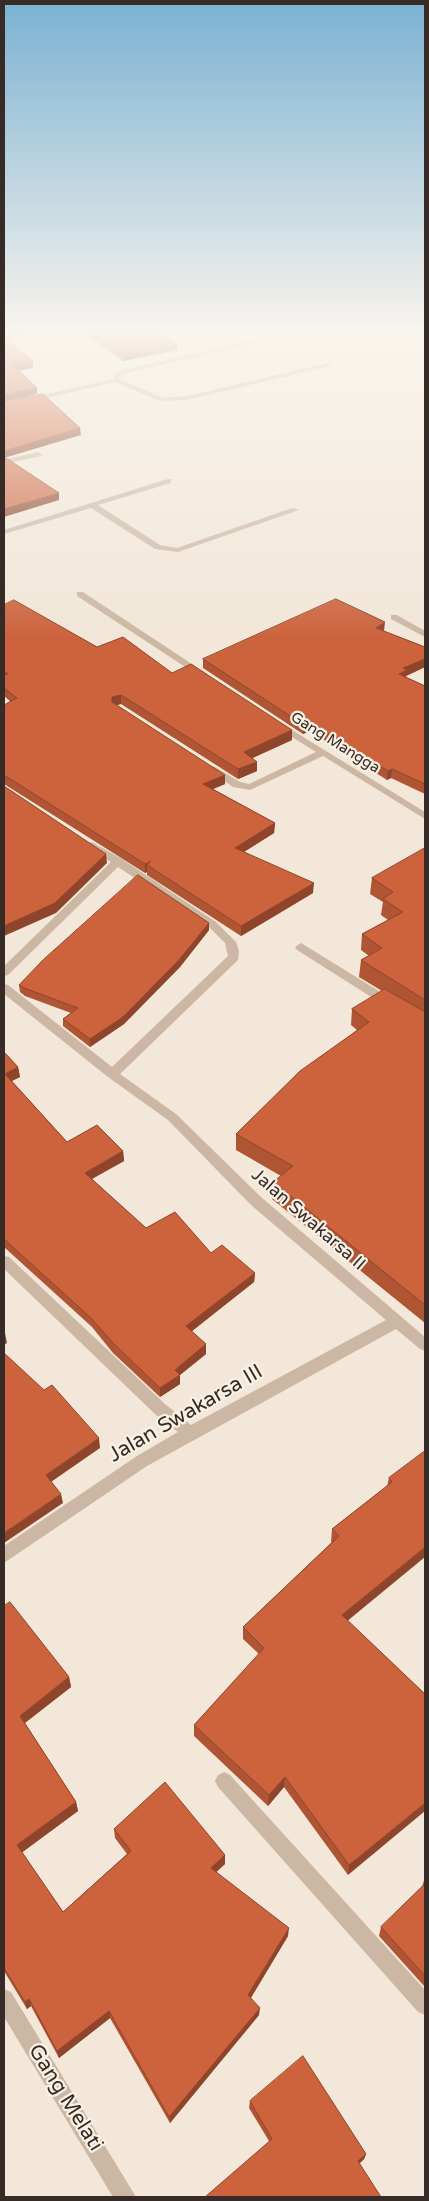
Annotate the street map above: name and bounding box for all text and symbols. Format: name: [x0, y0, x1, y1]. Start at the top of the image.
street label: Gang Mangga: [287, 708, 383, 778]
street label: Jalan Swakarsa II: [247, 1165, 369, 1275]
street label: Jalan Swakarsa III: [104, 1360, 268, 1468]
street label: Gang Melati: [22, 2040, 108, 2156]

